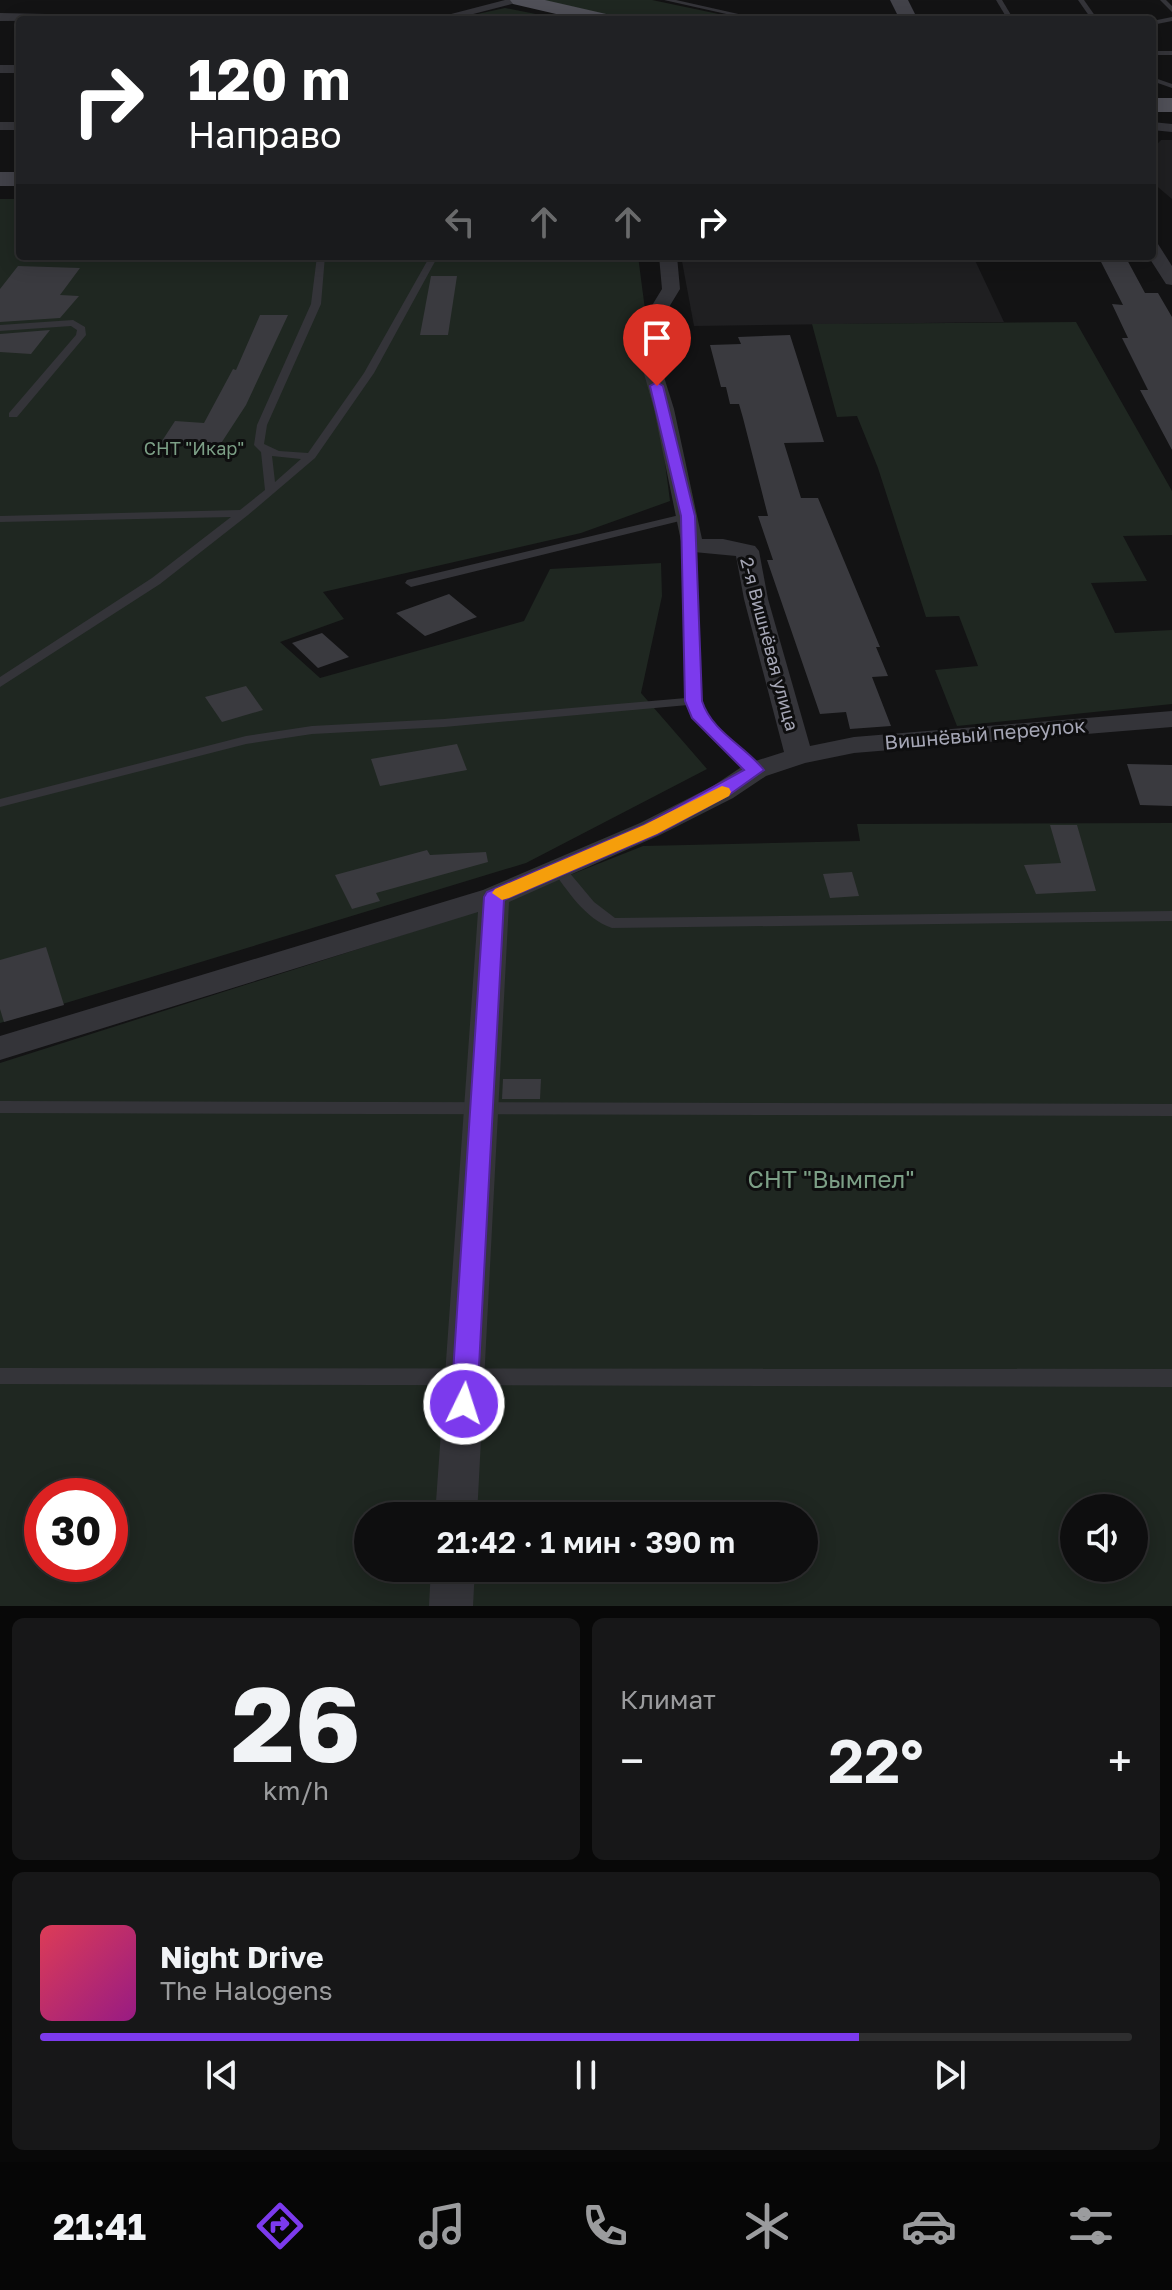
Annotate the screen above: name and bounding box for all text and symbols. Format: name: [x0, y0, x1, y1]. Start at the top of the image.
text: 120 m: [188, 45, 350, 112]
icon: right: [56, 48, 160, 152]
text: Направо: [188, 113, 342, 156]
icon: left: [438, 200, 482, 244]
icon: ahead: [522, 200, 566, 244]
icon: ahead: [606, 200, 650, 244]
icon: right: [690, 200, 734, 244]
pin: [623, 304, 691, 386]
icon: arrive: [635, 316, 679, 360]
park label: СНТ "Икар": [144, 437, 244, 459]
street label: 2-я Вишнёвая улица: [736, 554, 804, 733]
street label: Вишнёвый переулок: [883, 712, 1086, 754]
park label: СНТ "Вымпел": [747, 1164, 915, 1193]
position arrow: [422, 1362, 506, 1446]
speed limit sign: 30: [24, 1478, 128, 1582]
map controls: [1060, 1494, 1148, 1582]
button: sound: [1060, 1494, 1148, 1582]
text: 21:42 · 1 мин · 390 m: [437, 1524, 735, 1560]
text: 26: [231, 1660, 361, 1785]
text: Климат: [620, 1684, 716, 1715]
text: 22°: [828, 1724, 924, 1796]
text: −: [620, 1734, 644, 1787]
text: +: [1108, 1734, 1132, 1787]
text: km/h: [263, 1775, 329, 1806]
text: Night Drive: [160, 1939, 324, 1975]
text: The Halogens: [160, 1975, 333, 2006]
icon: previous: [200, 2053, 244, 2097]
icon: pause: [564, 2053, 608, 2097]
icon: next: [928, 2053, 972, 2097]
icon: directions: [252, 2198, 308, 2254]
icon: music: [414, 2198, 470, 2254]
icon: phone: [577, 2198, 633, 2254]
icon: climate: [739, 2198, 795, 2254]
icon: car: [901, 2198, 957, 2254]
icon: filters: [1063, 2198, 1119, 2254]
text: 21:41: [53, 2205, 146, 2248]

